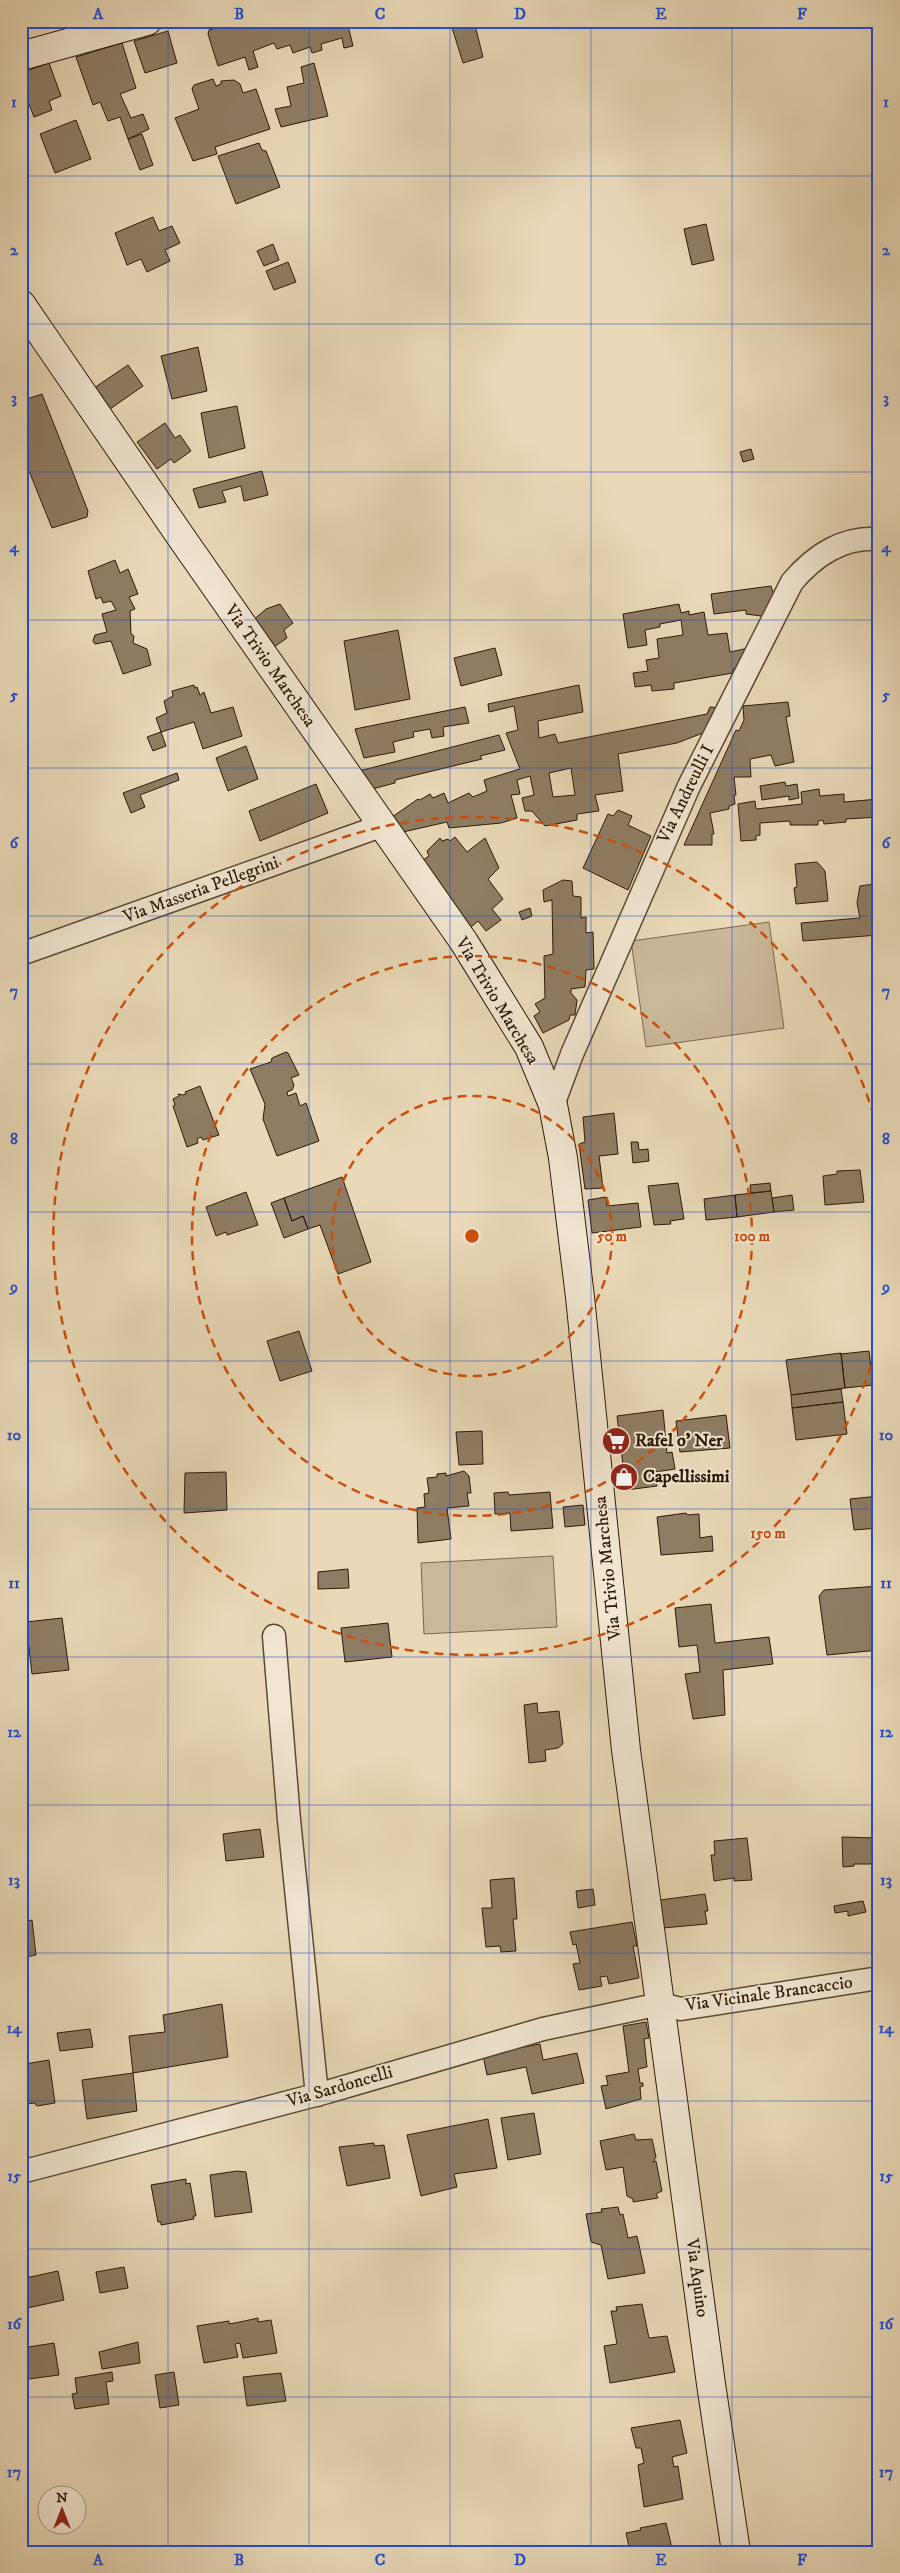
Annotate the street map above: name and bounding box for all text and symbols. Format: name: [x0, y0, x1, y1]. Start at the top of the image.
text: A: [92, 4, 104, 24]
text: B: [234, 4, 244, 24]
text: C: [375, 4, 385, 24]
text: D: [514, 4, 526, 24]
text: E: [655, 4, 667, 24]
text: F: [797, 4, 807, 24]
text: 1: [11, 92, 17, 112]
text: 1: [883, 92, 889, 112]
text: 2: [10, 240, 19, 260]
text: 2: [882, 240, 891, 260]
text: 3: [11, 388, 17, 408]
text: 3: [883, 388, 889, 408]
text: 4: [8, 537, 19, 557]
text: 4: [880, 537, 891, 557]
street label: Via Trivio Marchesa: [219, 600, 321, 732]
text: 5: [9, 685, 18, 705]
text: 5: [881, 685, 890, 705]
street label: Via Andreulli I: [652, 741, 719, 848]
text: 6: [10, 833, 20, 853]
text: 6: [882, 833, 892, 853]
street label: Via Masseria Pellegrini: [119, 852, 282, 929]
street label: Via Trivio Marchesa: [450, 932, 544, 1069]
text: 7: [10, 981, 18, 1001]
text: 7: [882, 981, 890, 1001]
text: 8: [10, 1129, 18, 1149]
text: 8: [882, 1129, 890, 1149]
centre of rings: [463, 1227, 481, 1245]
text: 50 m: [596, 1227, 628, 1246]
text: 100 m: [734, 1227, 771, 1246]
text: 9: [9, 1277, 18, 1297]
text: 9: [881, 1277, 890, 1297]
text: 10: [7, 1425, 22, 1445]
text: 10: [879, 1425, 894, 1445]
supermarket icon: Rafel o' Ner: [601, 1426, 631, 1456]
place label: Rafel o' Ner: [635, 1430, 723, 1452]
shop icon: Capellissimi: [609, 1462, 639, 1492]
place label: Capellissimi: [643, 1466, 730, 1488]
street label: Via Trivio Marchesa: [589, 1495, 627, 1642]
text: 150 m: [750, 1524, 786, 1543]
text: 11: [8, 1573, 20, 1593]
text: 11: [880, 1573, 892, 1593]
text: 12: [7, 1722, 22, 1742]
text: 12: [879, 1722, 894, 1742]
text: 13: [8, 1870, 20, 1890]
text: 13: [880, 1870, 892, 1890]
street label: Via Vicinale Brancaccio: [683, 1971, 854, 2017]
text: 14: [6, 2018, 22, 2038]
text: 14: [878, 2018, 894, 2038]
street label: Via Sardoncelli: [284, 2061, 395, 2113]
text: 15: [7, 2166, 21, 2186]
text: 15: [879, 2166, 893, 2186]
street label: Via Aquino: [680, 2236, 713, 2319]
text: 16: [7, 2314, 23, 2334]
text: 16: [879, 2314, 895, 2334]
text: 17: [7, 2462, 21, 2482]
text: 17: [879, 2462, 893, 2482]
north arrow: [38, 2486, 88, 2536]
text: N: [56, 2489, 68, 2507]
text: A: [92, 2550, 104, 2570]
text: B: [234, 2550, 244, 2570]
text: C: [375, 2550, 385, 2570]
text: D: [514, 2550, 526, 2570]
text: E: [655, 2550, 667, 2570]
text: F: [797, 2550, 807, 2570]

